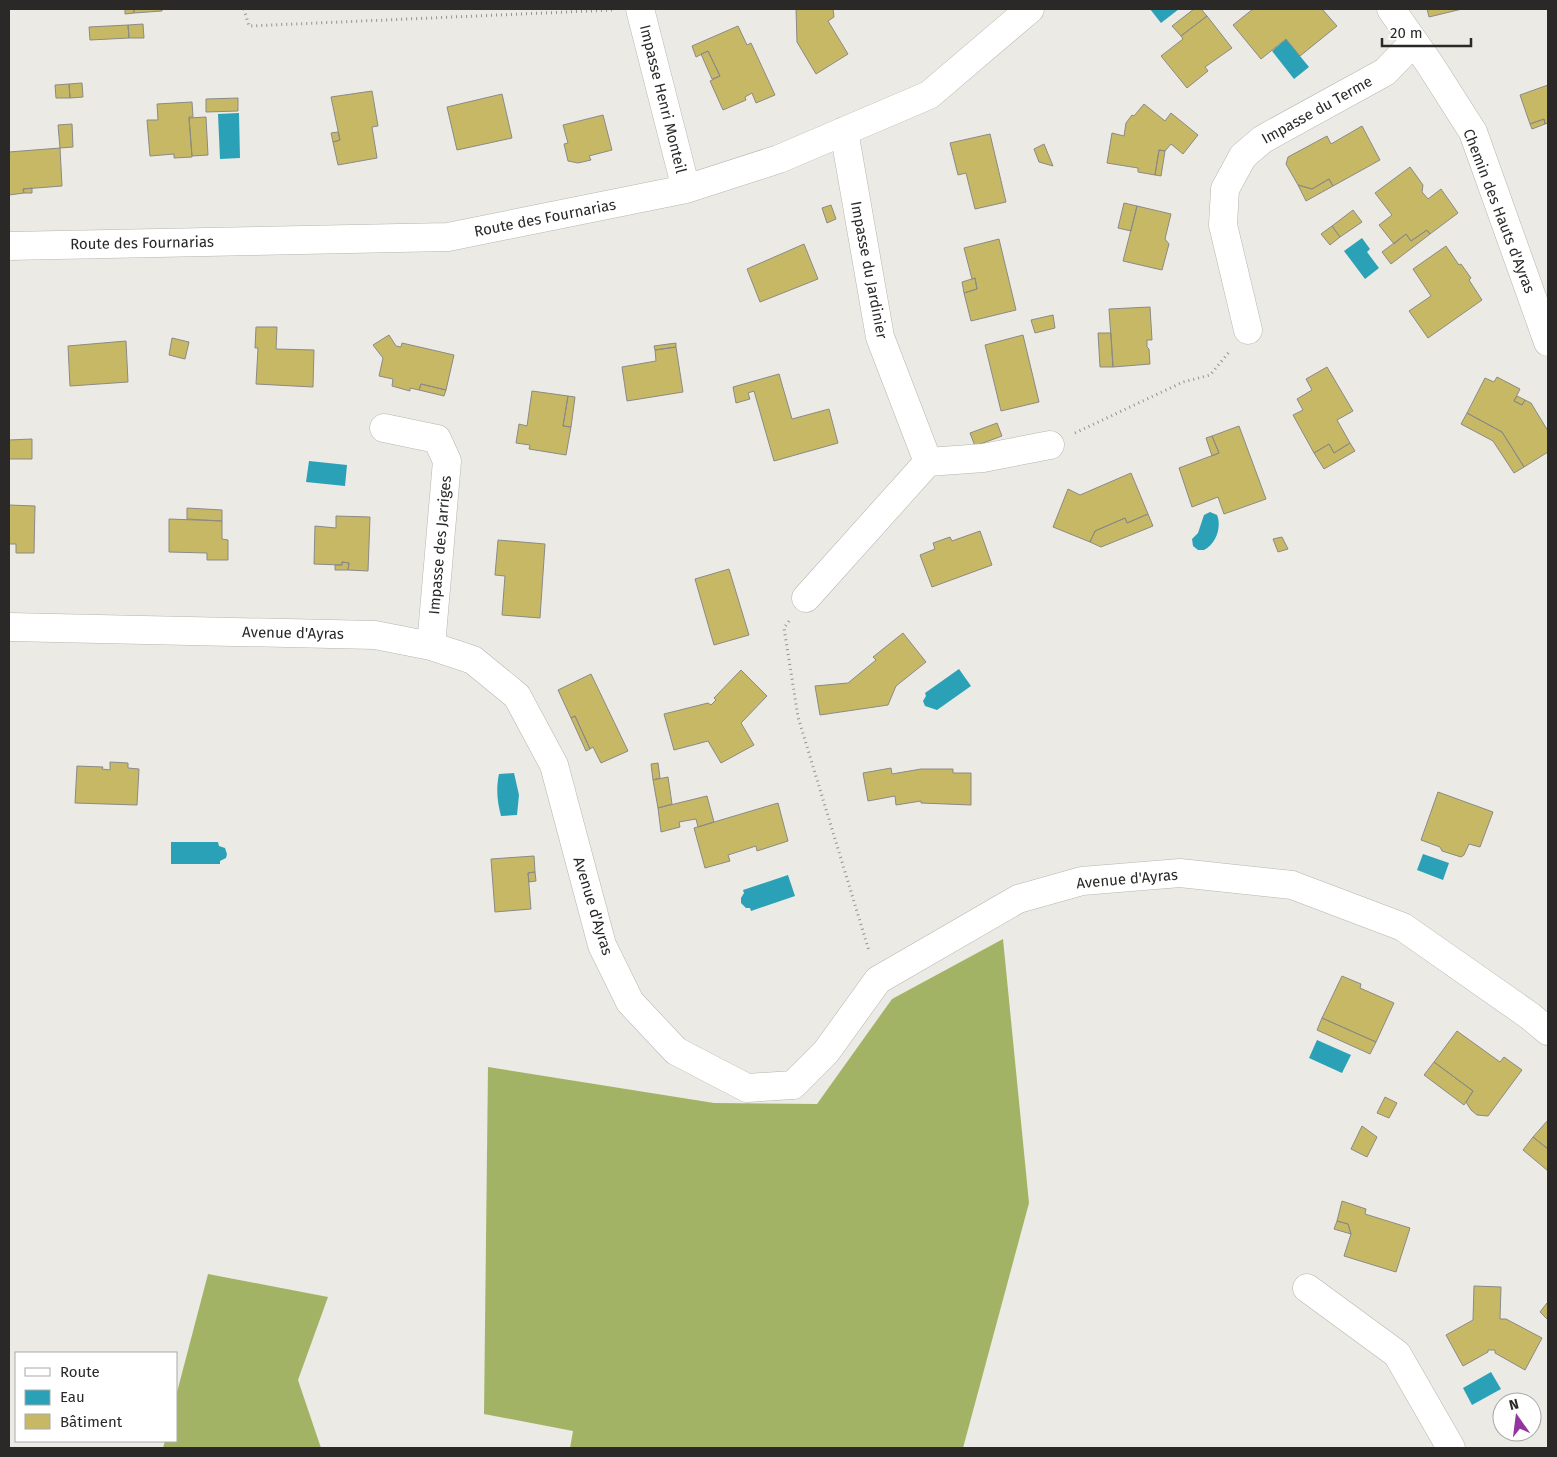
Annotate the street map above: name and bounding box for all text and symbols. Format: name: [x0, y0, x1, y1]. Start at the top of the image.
scale bar: [1382, 15, 1471, 47]
street label: Impasse Henri Monteil: [636, 23, 690, 176]
text: 20 m: [1390, 24, 1423, 42]
street label: Impasse du Terme: [1259, 72, 1375, 148]
street label: Chemin des Hauts d'Ayras: [1459, 126, 1539, 296]
street label: Route des Fournarias: [473, 195, 617, 241]
street label: Impasse du Jardinier: [847, 200, 891, 341]
street label: Route des Fournarias: [70, 233, 214, 253]
street label: Impasse des Jarriges: [425, 475, 455, 615]
street label: Avenue d'Ayras: [242, 623, 344, 643]
street label: Avenue d'Ayras: [570, 855, 616, 957]
street label: Avenue d'Ayras: [1075, 866, 1179, 892]
legend: [15, 1352, 178, 1442]
text: Route: [60, 1363, 100, 1381]
text: Eau: [60, 1388, 85, 1406]
north arrow: [1492, 1392, 1542, 1442]
text: N: [1507, 1395, 1521, 1414]
text: Bâtiment: [60, 1413, 123, 1431]

